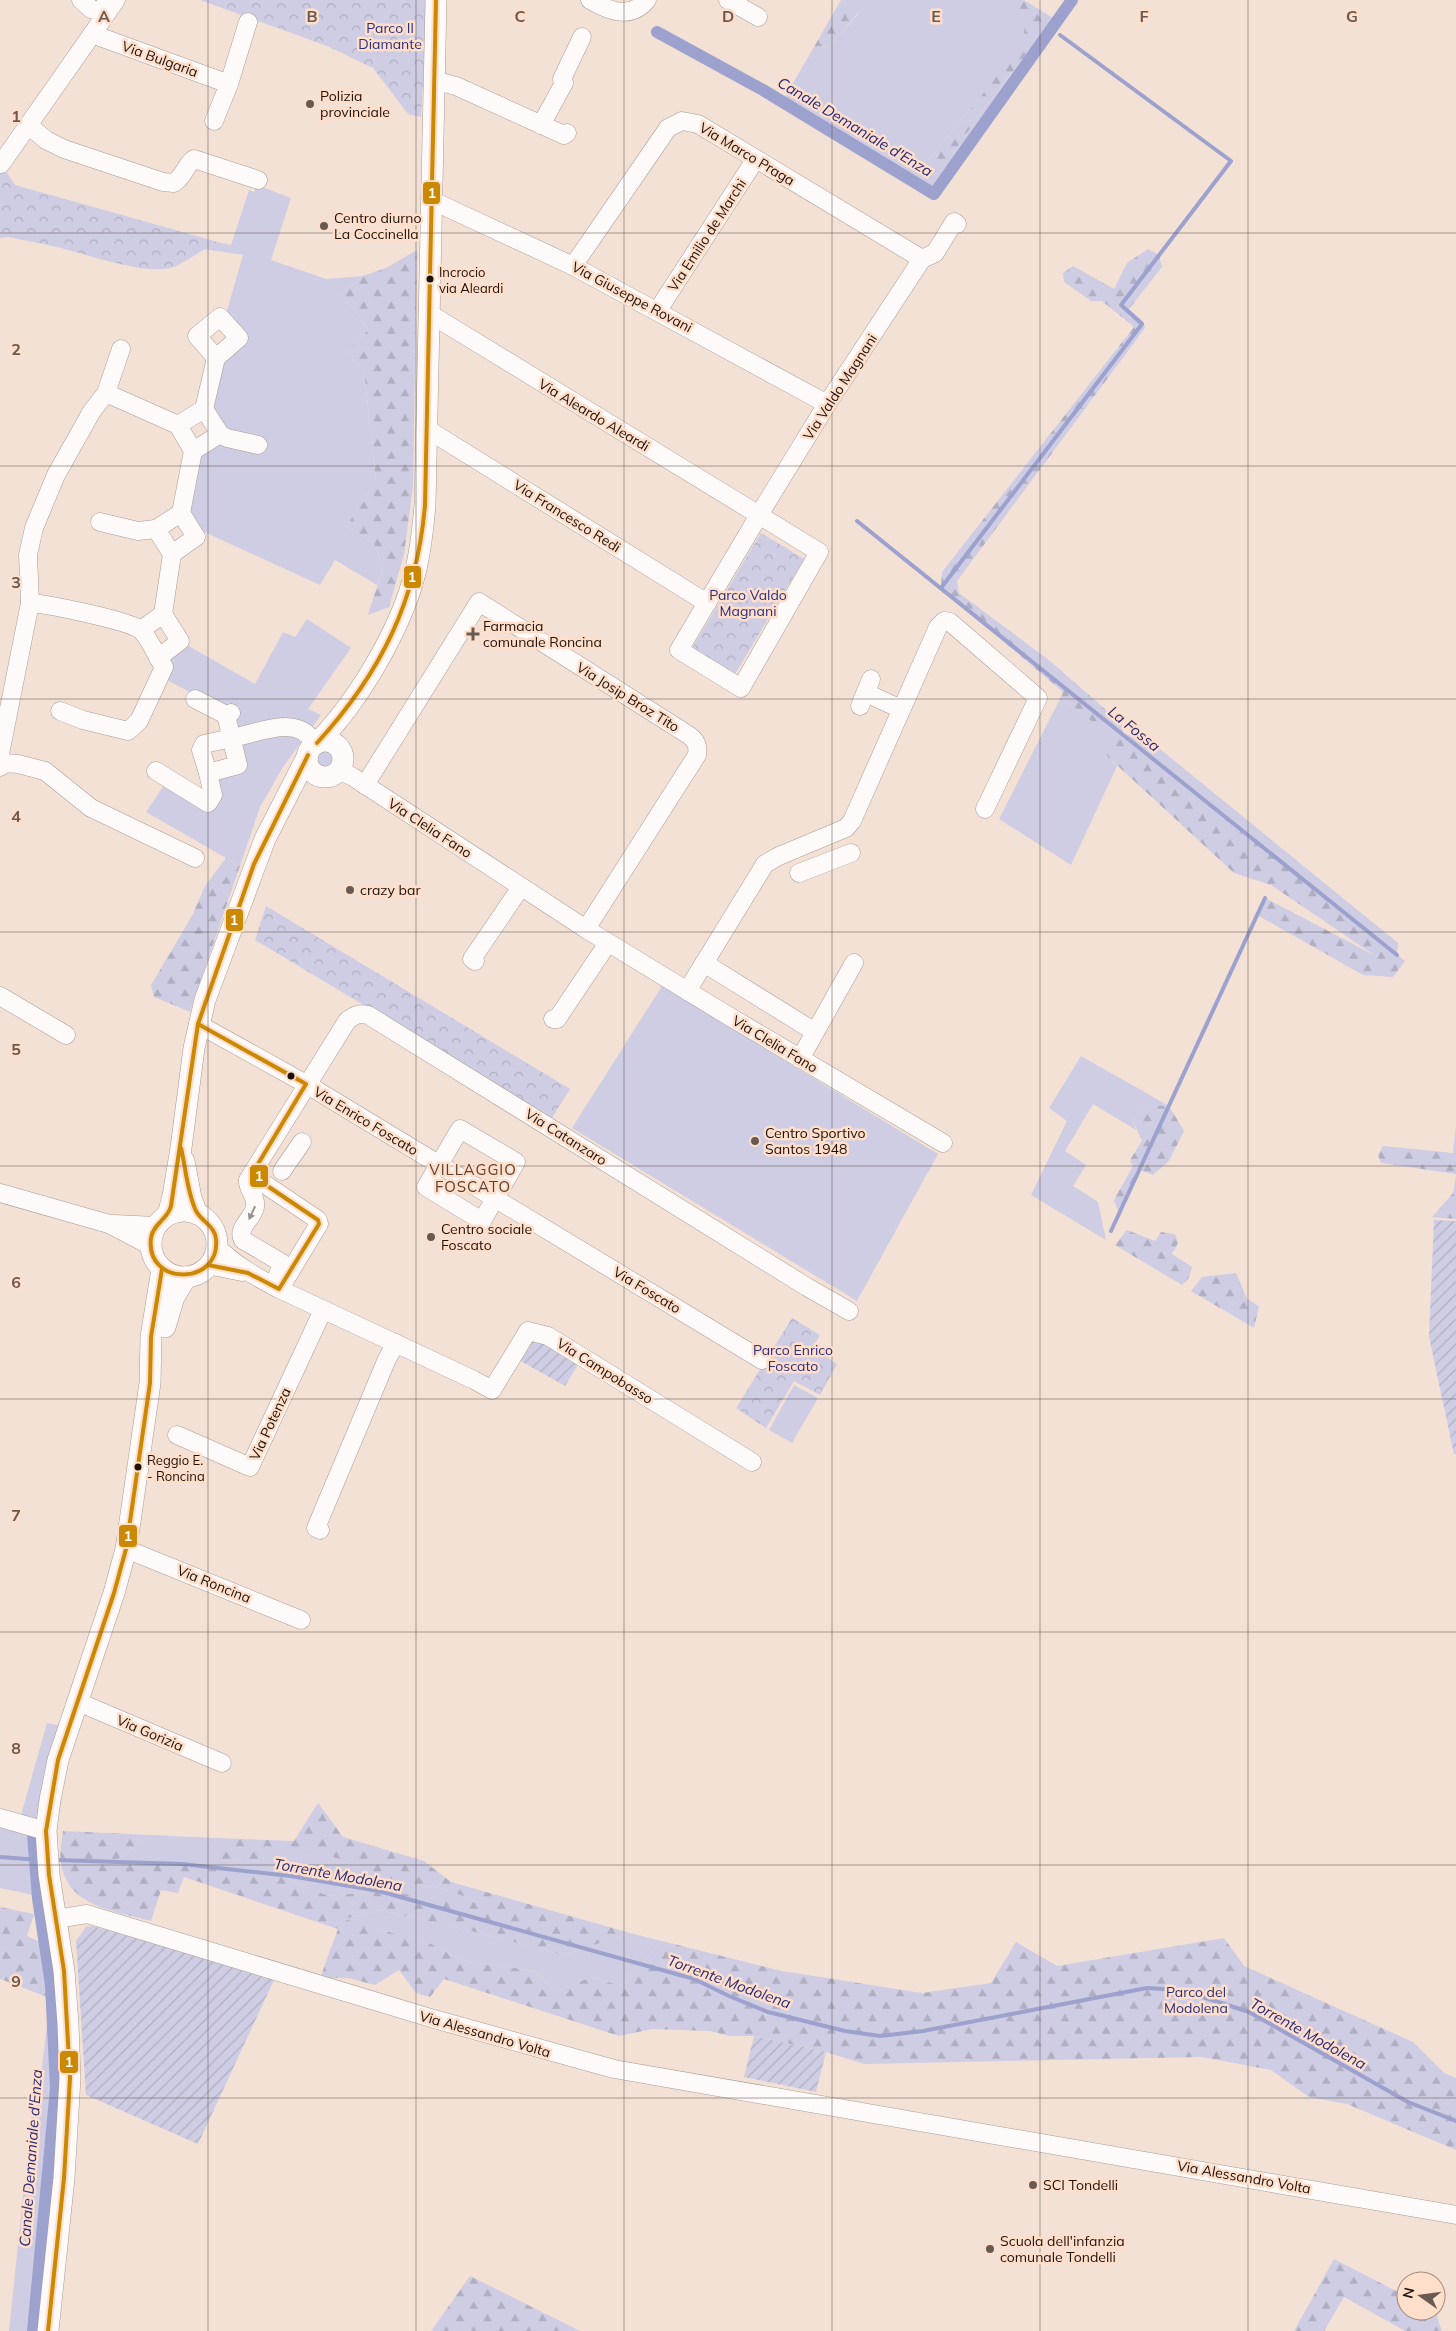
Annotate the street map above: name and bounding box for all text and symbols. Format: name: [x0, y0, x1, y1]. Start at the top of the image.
text: A: [98, 6, 110, 26]
text: B: [306, 6, 318, 26]
text: C: [515, 6, 526, 26]
text: D: [722, 6, 734, 26]
text: E: [931, 6, 941, 26]
text: F: [1139, 6, 1149, 26]
text: G: [1346, 6, 1358, 26]
park label: Parco Il Diamante: [358, 19, 422, 53]
street label: Via Bulgaria: [119, 37, 201, 81]
water label: Canale Demaniale d'Enza: [774, 73, 936, 180]
place label: Polizia provinciale: [320, 87, 390, 121]
marker: Polizia provinciale: [304, 98, 316, 110]
text: 1: [11, 106, 21, 126]
street label: Via Marco Praga: [696, 118, 798, 190]
street label: Via Emilio de Marchi: [664, 175, 750, 295]
line badge: 1: [422, 181, 441, 205]
text: 1: [428, 184, 436, 202]
place label: Centro diurno La Coccinella: [334, 209, 422, 243]
marker: Centro diurno La Coccinella: [318, 220, 330, 232]
street label: Via Giuseppe Rovani: [569, 258, 695, 336]
place label: Incrocio via Aleardi: [439, 264, 503, 296]
marker: Incrocio via Aleardi: [425, 274, 435, 284]
street label: Via Valdo Magnani: [799, 331, 881, 443]
text: 2: [11, 339, 21, 359]
street label: Via Aleardo Aleardi: [535, 375, 653, 455]
street label: Via Francesco Redi: [510, 476, 624, 556]
line badge: 1: [403, 565, 422, 589]
text: 1: [408, 568, 416, 586]
text: 3: [11, 572, 21, 592]
park label: Parco Valdo Magnani: [709, 586, 787, 620]
place label: Farmacia comunale Roncina: [483, 617, 602, 651]
marker: Farmacia comunale Roncina: [467, 628, 479, 640]
street label: Via Josip Broz Tito: [573, 658, 683, 736]
water label: La Fossa: [1104, 702, 1164, 755]
street label: Via Clelia Fano: [385, 794, 475, 862]
text: 4: [11, 806, 21, 826]
place label: crazy bar: [360, 881, 421, 899]
marker: crazy bar: [344, 884, 356, 896]
line badge: 1: [225, 908, 244, 932]
text: 1: [230, 911, 238, 929]
street label: Via Clelia Fano: [729, 1011, 821, 1077]
text: 5: [11, 1039, 21, 1059]
unlabelled marker: [286, 1071, 296, 1081]
street label: Via Enrico Foscato: [310, 1083, 422, 1159]
street label: Via Catanzaro: [522, 1105, 610, 1169]
place label: Centro Sportivo Santos 1948: [765, 1124, 866, 1158]
marker: Centro Sportivo Santos 1948: [749, 1135, 761, 1147]
district label: VILLAGGIO FOSCATO: [429, 1160, 517, 1196]
line badge: 1: [249, 1164, 269, 1188]
text: 1: [255, 1167, 263, 1185]
one-way arrow: [247, 1205, 256, 1220]
place label: Centro sociale Foscato: [441, 1220, 532, 1254]
marker: Centro sociale Foscato: [425, 1231, 437, 1243]
street label: Via Foscato: [610, 1263, 684, 1317]
text: 6: [11, 1272, 21, 1292]
street label: Via Campobasso: [553, 1334, 657, 1408]
park label: Parco Enrico Foscato: [753, 1341, 833, 1375]
street label: Via Potenza: [245, 1385, 295, 1463]
place label: Reggio E. - Roncina: [147, 1452, 205, 1484]
marker: Reggio E. - Roncina: [133, 1462, 143, 1472]
text: 7: [11, 1505, 21, 1525]
line badge: 1: [118, 1524, 138, 1548]
text: 1: [124, 1527, 132, 1545]
street label: Via Roncina: [175, 1561, 253, 1607]
street label: Via Gorizia: [114, 1711, 186, 1755]
text: 8: [11, 1738, 21, 1758]
water label: Torrente Modolena: [272, 1854, 404, 1895]
water label: Torrente Modolena: [665, 1950, 794, 2013]
text: 9: [11, 1971, 21, 1991]
park label: Parco del Modolena: [1164, 1983, 1228, 2017]
water label: Torrente Modolena: [1247, 1994, 1370, 2073]
street label: Via Alessandro Volta: [417, 2007, 553, 2061]
line badge: 1: [59, 2050, 79, 2074]
text: 1: [65, 2053, 73, 2071]
water label: Canale Demaniale d'Enza: [15, 2069, 46, 2247]
street label: Via Alessandro Volta: [1176, 2156, 1312, 2198]
place label: SCI Tondelli: [1043, 2176, 1118, 2194]
marker: SCI Tondelli: [1027, 2179, 1039, 2191]
place label: Scuola dell'infanzia comunale Tondelli: [1000, 2232, 1125, 2266]
marker: Scuola dell'infanzia comunale Tondelli: [984, 2243, 996, 2255]
north arrow: [1396, 2271, 1446, 2321]
text: N: [1398, 2286, 1418, 2300]

